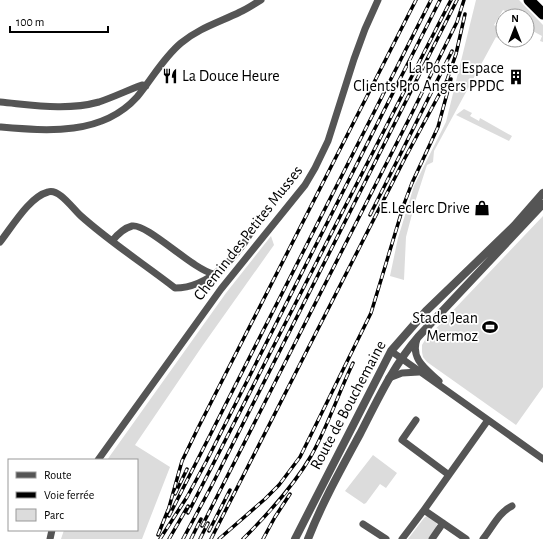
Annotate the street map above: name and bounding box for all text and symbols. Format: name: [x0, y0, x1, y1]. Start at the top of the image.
scale bar: [10, 8, 108, 34]
north arrow: [495, 8, 535, 48]
text: N: [511, 13, 519, 24]
text: 100 m: [16, 16, 44, 28]
place label: La Poste Espace Clients Pro Angers PPDC: [353, 60, 504, 94]
restaurant icon: La Douce Heure: [161, 67, 179, 85]
place label: La Douce Heure: [182, 68, 280, 84]
building icon: La Poste Espace Clients Pro Angers PPDC: [507, 68, 525, 86]
street label: Chemin des Petites Musses: [191, 163, 306, 303]
shop icon: E.Leclerc Drive: [473, 199, 491, 217]
place label: E.Leclerc Drive: [380, 200, 470, 216]
place label: Stade Jean Mermoz: [412, 310, 478, 344]
sports icon: Stade Jean Mermoz: [481, 318, 499, 336]
street label: Route de Bouchemaine: [307, 338, 389, 472]
legend: [8, 459, 138, 531]
text: Route: [44, 469, 71, 481]
text: Voie ferrée: [44, 489, 94, 501]
text: Parc: [44, 509, 64, 521]

